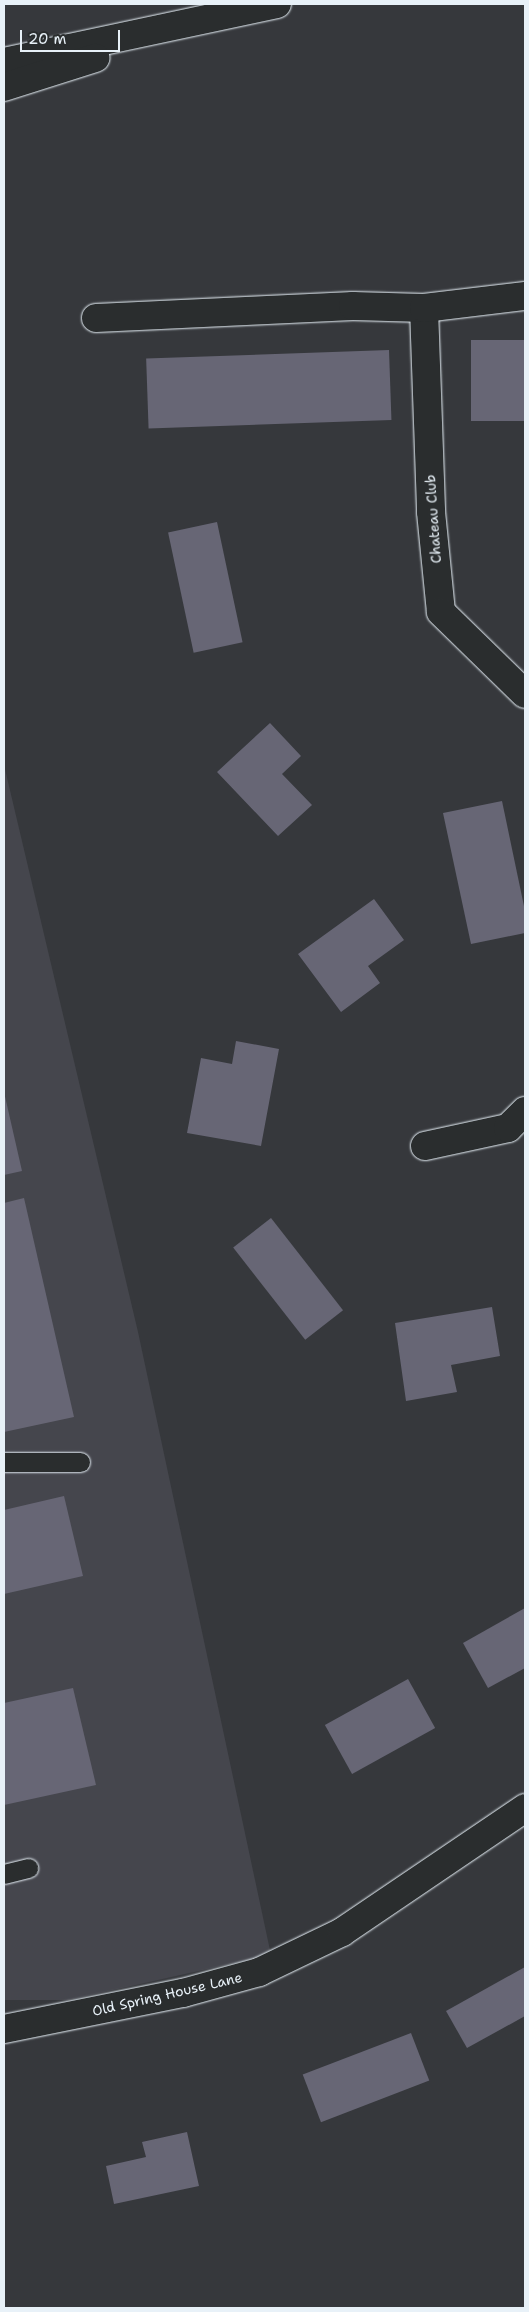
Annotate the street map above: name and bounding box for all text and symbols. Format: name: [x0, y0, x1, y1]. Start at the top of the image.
scale bar: [22, 20, 122, 52]
text: 20 m: [28, 29, 67, 49]
street label: Chateau Club: [422, 474, 444, 564]
street label: Old Spring House Lane: [90, 1969, 244, 2019]

